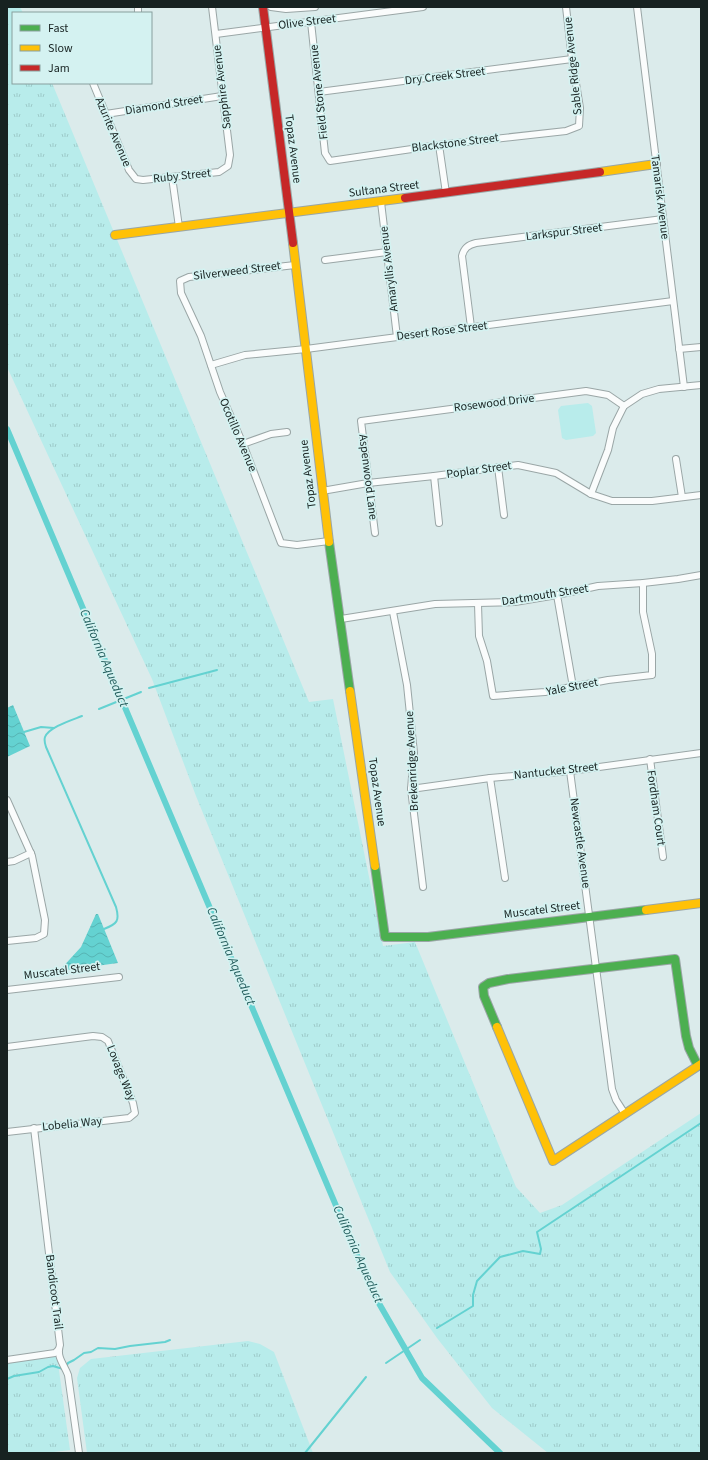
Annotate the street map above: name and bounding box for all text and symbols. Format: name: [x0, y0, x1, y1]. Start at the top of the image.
street label: Olive Street: [277, 10, 337, 34]
legend: [12, 12, 152, 84]
street label: Sable Ridge Avenue: [559, 16, 587, 116]
text: Fast: [48, 20, 68, 37]
text: Slow: [48, 40, 73, 57]
street label: Sapphire Avenue: [208, 44, 236, 130]
street label: Field Stone Avenue: [306, 44, 332, 140]
text: Jam: [48, 60, 70, 77]
street label: Dry Creek Street: [404, 63, 486, 89]
street label: Diamond Street: [124, 90, 204, 120]
street label: Azurite Avenue: [91, 94, 135, 170]
street label: Topaz Avenue: [280, 114, 306, 184]
street label: Blackstone Street: [410, 129, 500, 157]
street label: Tamarisk Avenue: [646, 154, 674, 240]
street label: Ruby Street: [152, 165, 212, 187]
street label: Sultana Street: [348, 176, 420, 202]
street label: Larkspur Street: [525, 219, 603, 245]
street label: Amaryllis Avenue: [375, 225, 403, 313]
street label: Silverweed Street: [192, 257, 282, 285]
street label: Desert Rose Street: [396, 317, 488, 345]
street label: Rosewood Drive: [453, 390, 535, 416]
street label: Ocotillo Avenue: [215, 396, 261, 474]
street label: Aspenwood Lane: [354, 433, 382, 521]
street label: Topaz Avenue: [295, 439, 321, 509]
street label: Poplar Street: [445, 457, 513, 483]
street label: Dartmouth Street: [500, 580, 590, 610]
water label: California Aqueduct: [75, 606, 133, 710]
street label: Yale Street: [544, 674, 599, 701]
street label: Brekenridge Avenue: [401, 710, 423, 812]
street label: Topaz Avenue: [364, 757, 390, 827]
street label: Nantucket Street: [513, 758, 599, 784]
street label: Fordham Court: [642, 769, 670, 847]
street label: Newcastle Avenue: [565, 797, 595, 889]
street label: Muscatel Street: [503, 897, 581, 923]
water label: California Aqueduct: [202, 904, 260, 1008]
street label: Muscatel Street: [23, 958, 101, 984]
street label: Lovage Way: [102, 1043, 140, 1104]
street label: Lobelia Way: [41, 1112, 103, 1136]
water label: California Aqueduct: [328, 1202, 388, 1306]
street label: Bandicoot Trail: [41, 1253, 67, 1331]

